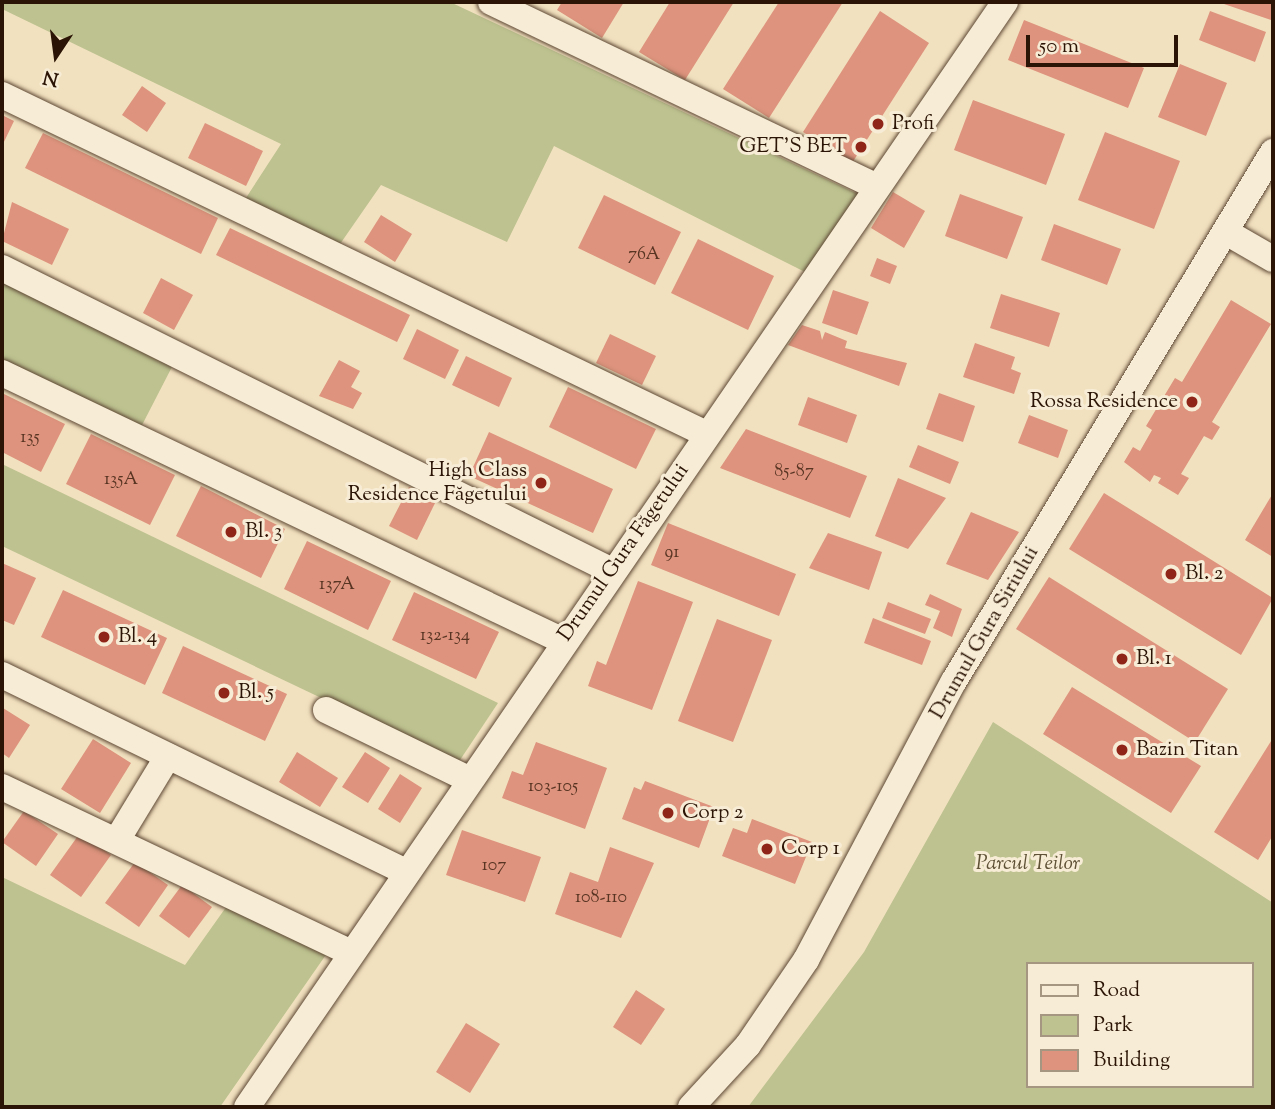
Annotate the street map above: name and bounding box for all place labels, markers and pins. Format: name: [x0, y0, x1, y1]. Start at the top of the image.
place label: Profi: [892, 111, 934, 137]
marker: Profi: [870, 116, 886, 132]
place label: GET’S BET: [739, 134, 847, 160]
marker: GET’S BET: [853, 139, 869, 155]
place label: Rossa Residence: [1030, 389, 1178, 415]
marker: Rossa Residence: [1184, 394, 1200, 410]
place label: High Class Residence Făgetului: [348, 458, 527, 508]
marker: High Class Residence Făgetului: [533, 475, 549, 491]
place label: Bl. 3: [245, 519, 282, 545]
marker: Bl. 3: [223, 524, 239, 540]
place label: Bl. 2: [1185, 561, 1224, 587]
marker: Bl. 2: [1163, 566, 1179, 582]
place label: Bl. 4: [118, 624, 157, 650]
marker: Bl. 4: [96, 629, 112, 645]
place label: Bl. 1: [1136, 646, 1172, 672]
marker: Bl. 1: [1114, 651, 1130, 667]
place label: Bl. 5: [238, 680, 274, 706]
marker: Bl. 5: [216, 685, 232, 701]
place label: Bazin Titan: [1136, 737, 1239, 763]
marker: Bazin Titan: [1114, 742, 1130, 758]
place label: Corp 2: [682, 800, 744, 826]
marker: Corp 2: [660, 805, 676, 821]
place label: Corp 1: [781, 836, 840, 862]
marker: Corp 1: [759, 841, 775, 857]

